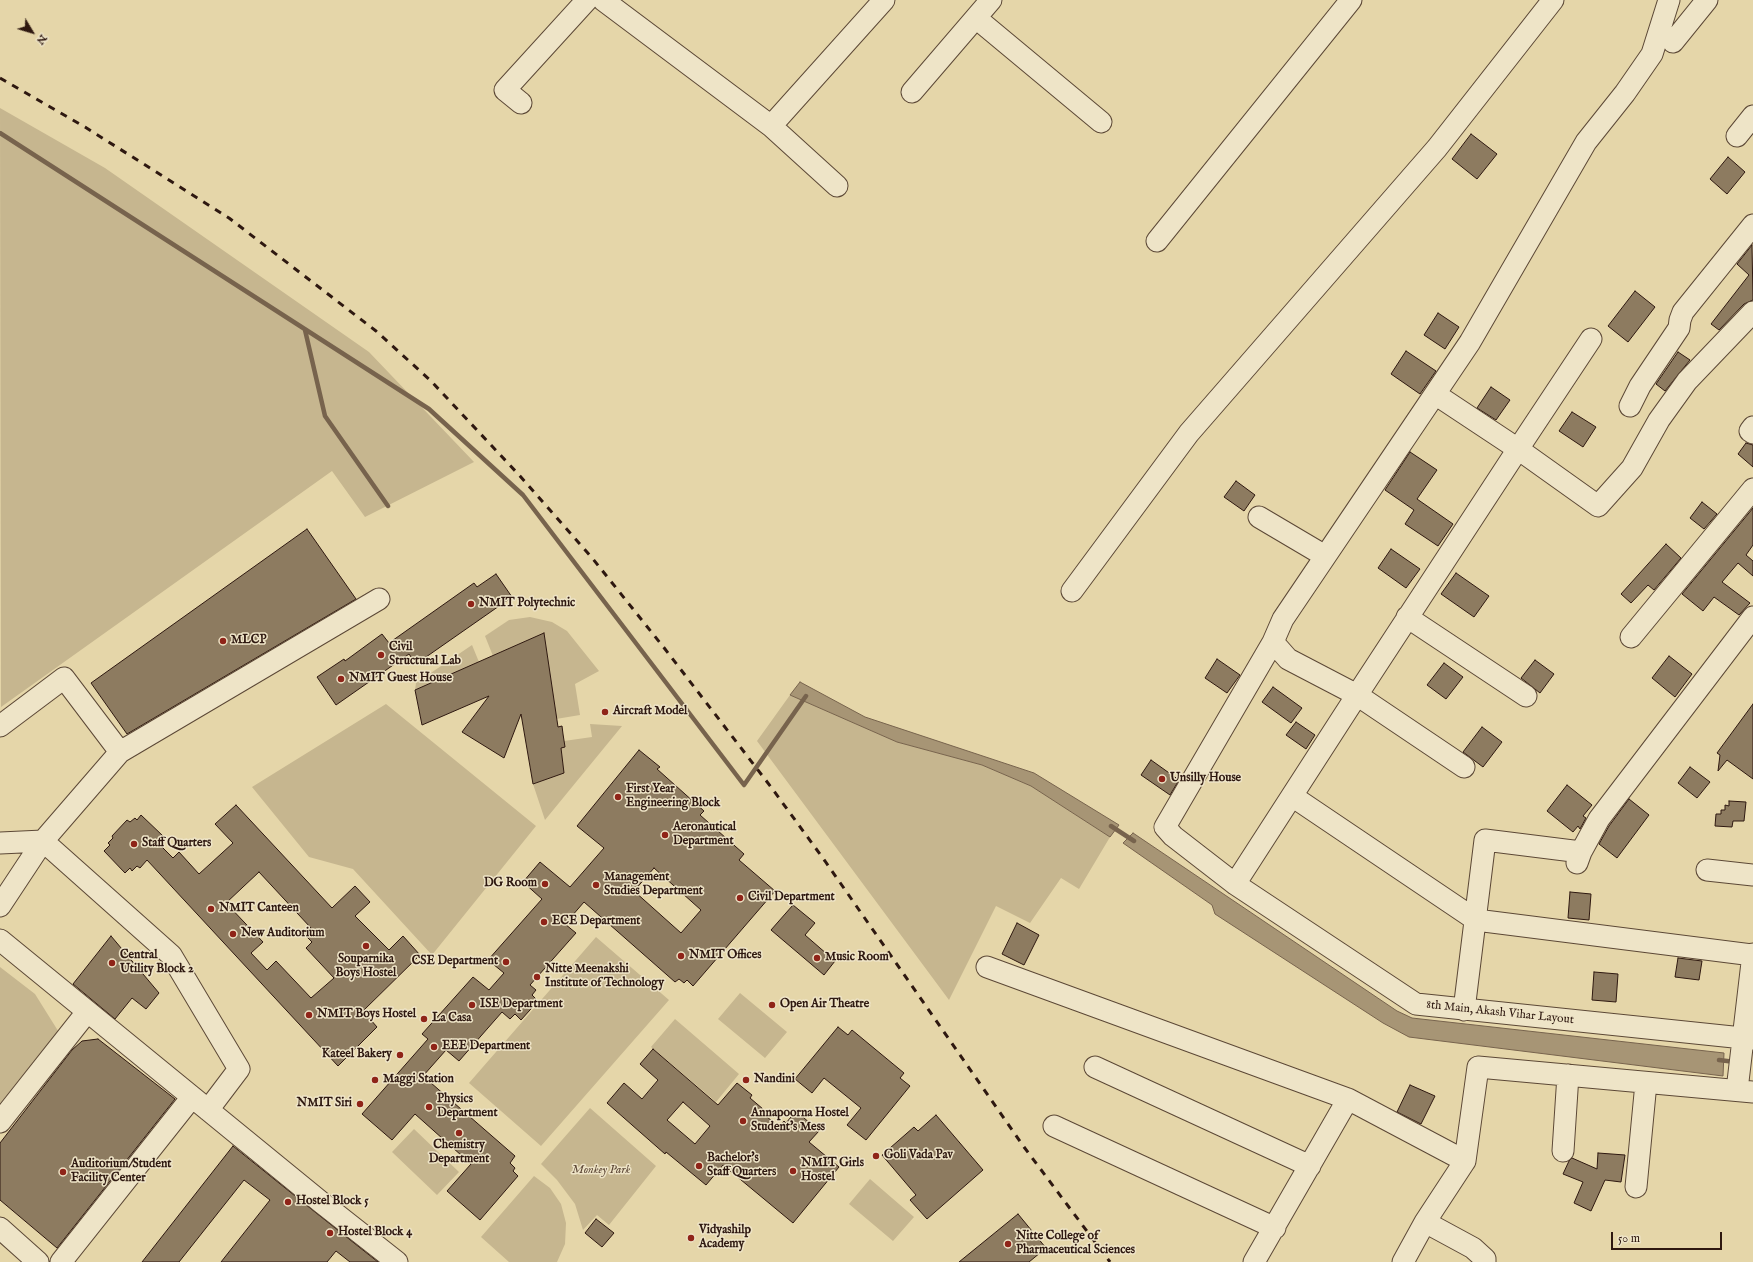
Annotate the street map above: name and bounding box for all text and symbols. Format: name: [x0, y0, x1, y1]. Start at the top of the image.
north arrow: [12, 12, 52, 52]
text: N: [33, 31, 50, 47]
place label: NMIT Polytechnic: [479, 597, 575, 611]
marker: NMIT Polytechnic: [466, 599, 476, 609]
place label: MLCP: [231, 634, 266, 648]
marker: MLCP: [218, 636, 228, 646]
place label: Civil Structural Lab: [389, 641, 461, 669]
marker: Civil Structural Lab: [376, 650, 386, 660]
place label: NMIT Guest House: [349, 672, 452, 686]
marker: NMIT Guest House: [336, 674, 346, 684]
place label: Aircraft Model: [613, 705, 687, 719]
marker: Aircraft Model: [600, 707, 610, 717]
place label: Unsilly House: [1170, 772, 1241, 786]
marker: Unsilly House: [1157, 774, 1167, 784]
place label: First Year Engineering Block: [626, 783, 720, 811]
marker: First Year Engineering Block: [613, 792, 623, 802]
place label: Aeronautical Department: [673, 821, 736, 849]
marker: Aeronautical Department: [660, 830, 670, 840]
place label: Staff Quarters: [142, 837, 211, 851]
marker: Staff Quarters: [129, 839, 139, 849]
place label: Management Studies Department: [604, 871, 703, 899]
place label: DG Room: [484, 877, 537, 891]
marker: DG Room: [540, 879, 550, 889]
marker: Management Studies Department: [591, 880, 601, 890]
place label: Civil Department: [748, 891, 835, 905]
marker: Civil Department: [735, 893, 745, 903]
place label: NMIT Canteen: [219, 902, 299, 916]
marker: NMIT Canteen: [206, 904, 216, 914]
place label: ECE Department: [552, 915, 640, 929]
marker: ECE Department: [539, 917, 549, 927]
place label: New Auditorium: [241, 927, 325, 941]
marker: New Auditorium: [228, 929, 238, 939]
marker: Souparnika Boys Hostel: [361, 941, 371, 951]
place label: Central Utility Block 2: [120, 949, 194, 977]
place label: NMIT Offices: [689, 949, 761, 963]
marker: NMIT Offices: [676, 951, 686, 961]
place label: Music Room: [825, 951, 889, 965]
place label: Souparnika Boys Hostel: [336, 953, 396, 981]
marker: Music Room: [812, 953, 822, 963]
place label: CSE Department: [412, 955, 498, 969]
marker: CSE Department: [501, 957, 511, 967]
marker: Central Utility Block 2: [107, 958, 117, 968]
place label: Nitte Meenakshi Institute of Technology: [545, 963, 664, 991]
marker: Nitte Meenakshi Institute of Technology: [532, 972, 542, 982]
place label: ISE Department: [480, 998, 563, 1012]
place label: Open Air Theatre: [780, 998, 869, 1012]
street label: 8th Main, Akash Vihar Layout: [1425, 998, 1575, 1028]
marker: ISE Department: [467, 1000, 477, 1010]
marker: Open Air Theatre: [767, 1000, 777, 1010]
place label: NMIT Boys Hostel: [317, 1008, 416, 1022]
marker: NMIT Boys Hostel: [304, 1010, 314, 1020]
place label: La Casa: [432, 1012, 472, 1026]
marker: La Casa: [419, 1014, 429, 1024]
place label: EEE Department: [442, 1040, 530, 1054]
marker: EEE Department: [429, 1042, 439, 1052]
place label: Kateel Bakery: [322, 1048, 392, 1062]
marker: Kateel Bakery: [395, 1050, 405, 1060]
place label: Maggi Station: [383, 1073, 454, 1087]
place label: Nandini: [754, 1073, 795, 1087]
marker: Maggi Station: [370, 1075, 380, 1085]
marker: Nandini: [741, 1075, 751, 1085]
place label: Physics Department: [437, 1093, 498, 1121]
place label: NMIT Siri: [297, 1097, 352, 1111]
marker: NMIT Siri: [355, 1099, 365, 1109]
marker: Physics Department: [424, 1102, 434, 1112]
place label: Annapoorna Hostel Student's Mess: [751, 1107, 849, 1135]
marker: Annapoorna Hostel Student's Mess: [738, 1116, 748, 1126]
marker: Chemistry Department: [454, 1128, 464, 1138]
place label: Chemistry Department: [429, 1139, 489, 1167]
place label: Goli Vada Pav: [884, 1149, 953, 1163]
marker: Goli Vada Pav: [871, 1151, 881, 1161]
place label: Bachelor's Staff Quarters: [707, 1152, 776, 1180]
place label: NMIT Girls Hostel: [801, 1157, 864, 1185]
place label: Auditorium/Student Facility Center: [71, 1158, 171, 1186]
marker: Bachelor's Staff Quarters: [694, 1161, 704, 1171]
park label: Monkey Park: [572, 1164, 630, 1178]
marker: NMIT Girls Hostel: [788, 1166, 798, 1176]
marker: Auditorium/Student Facility Center: [58, 1167, 68, 1177]
place label: Hostel Block 5: [296, 1195, 368, 1209]
marker: Hostel Block 5: [283, 1197, 293, 1207]
place label: Vidyashilp Academy: [699, 1224, 751, 1252]
scale bar: [1613, 1224, 1724, 1250]
place label: Hostel Block 4: [338, 1226, 412, 1240]
marker: Hostel Block 4: [325, 1228, 335, 1238]
place label: Nitte College of Pharmaceutical Sciences: [1016, 1230, 1135, 1258]
text: 50 m: [1618, 1231, 1640, 1246]
marker: Vidyashilp Academy: [686, 1233, 696, 1243]
marker: Nitte College of Pharmaceutical Sciences: [1003, 1239, 1013, 1249]

